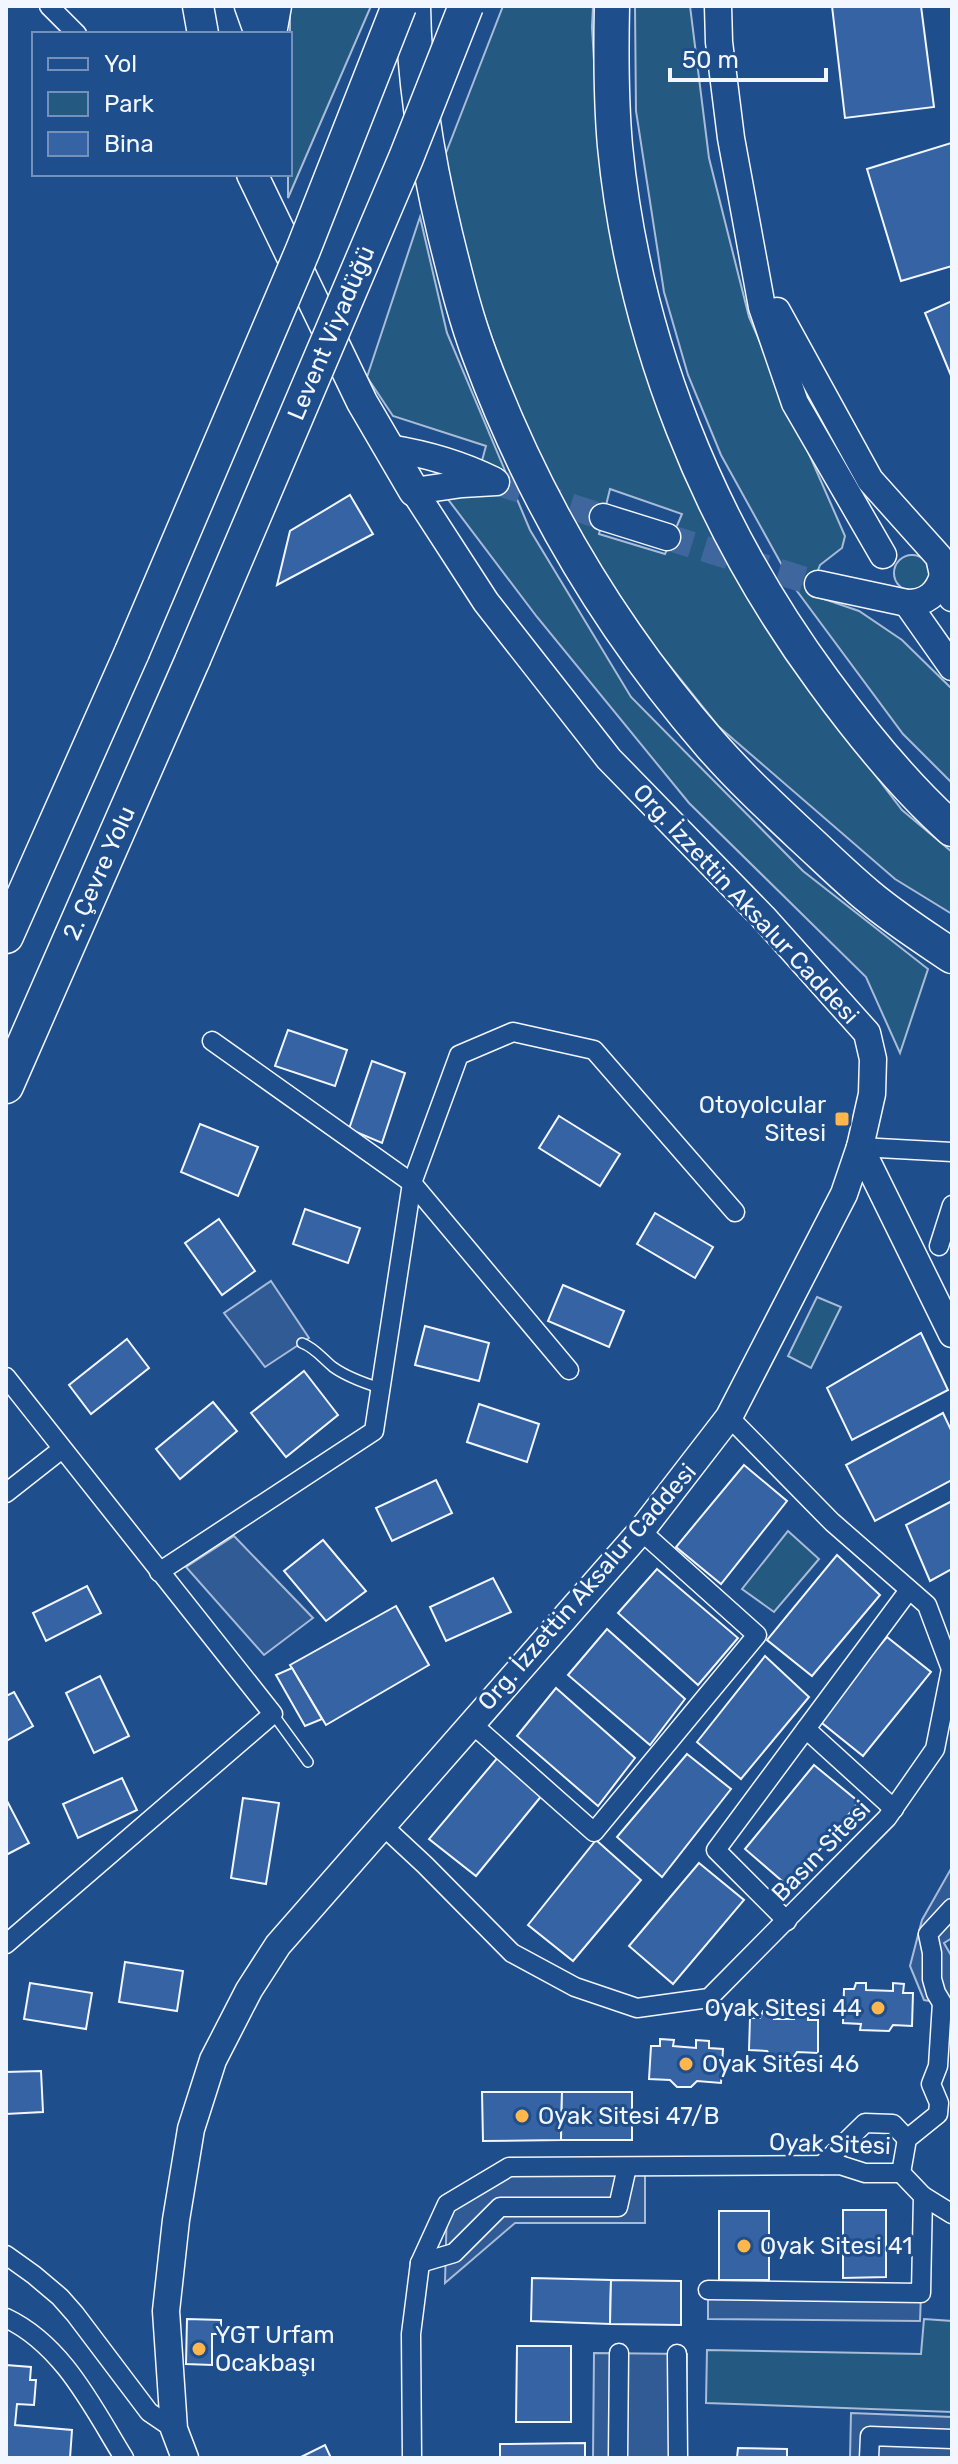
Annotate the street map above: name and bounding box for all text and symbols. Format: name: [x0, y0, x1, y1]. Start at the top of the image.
legend: [32, 32, 292, 176]
scale bar: [670, 32, 826, 82]
text: 50 m: [682, 46, 739, 74]
text: Yol: [104, 50, 137, 78]
text: Park: [104, 90, 155, 118]
text: Bina: [104, 130, 154, 158]
street label: Levent Viyadüğü: [282, 242, 380, 424]
street label: Org. İzzettin Aksalur Caddesi: [627, 778, 865, 1030]
street label: 2. Çevre Yolu: [57, 802, 141, 944]
place label: Otoyolcular Sitesi: [699, 1091, 826, 1147]
marker: Otoyolcular Sitesi: [833, 1110, 851, 1128]
street label: Org. İzzettin Aksalur Caddesi: [472, 1458, 702, 1716]
street label: Basın Sitesi: [766, 1795, 876, 1907]
place label: Oyak Sitesi 44: [704, 1994, 862, 2022]
marker: Oyak Sitesi 44: [869, 1999, 887, 2017]
place label: Oyak Sitesi 46: [702, 2050, 859, 2078]
marker: Oyak Sitesi 46: [677, 2055, 695, 2073]
place label: Oyak Sitesi 47/B: [538, 2102, 719, 2130]
marker: Oyak Sitesi 47/B: [513, 2107, 531, 2125]
street label: Oyak Sitesi: [769, 2128, 891, 2160]
place label: Oyak Sitesi 41: [760, 2232, 913, 2260]
marker: Oyak Sitesi 41: [735, 2237, 753, 2255]
place label: YGT Urfam Ocakbaşı: [215, 2321, 335, 2377]
marker: YGT Urfam Ocakbaşı: [190, 2340, 208, 2358]

